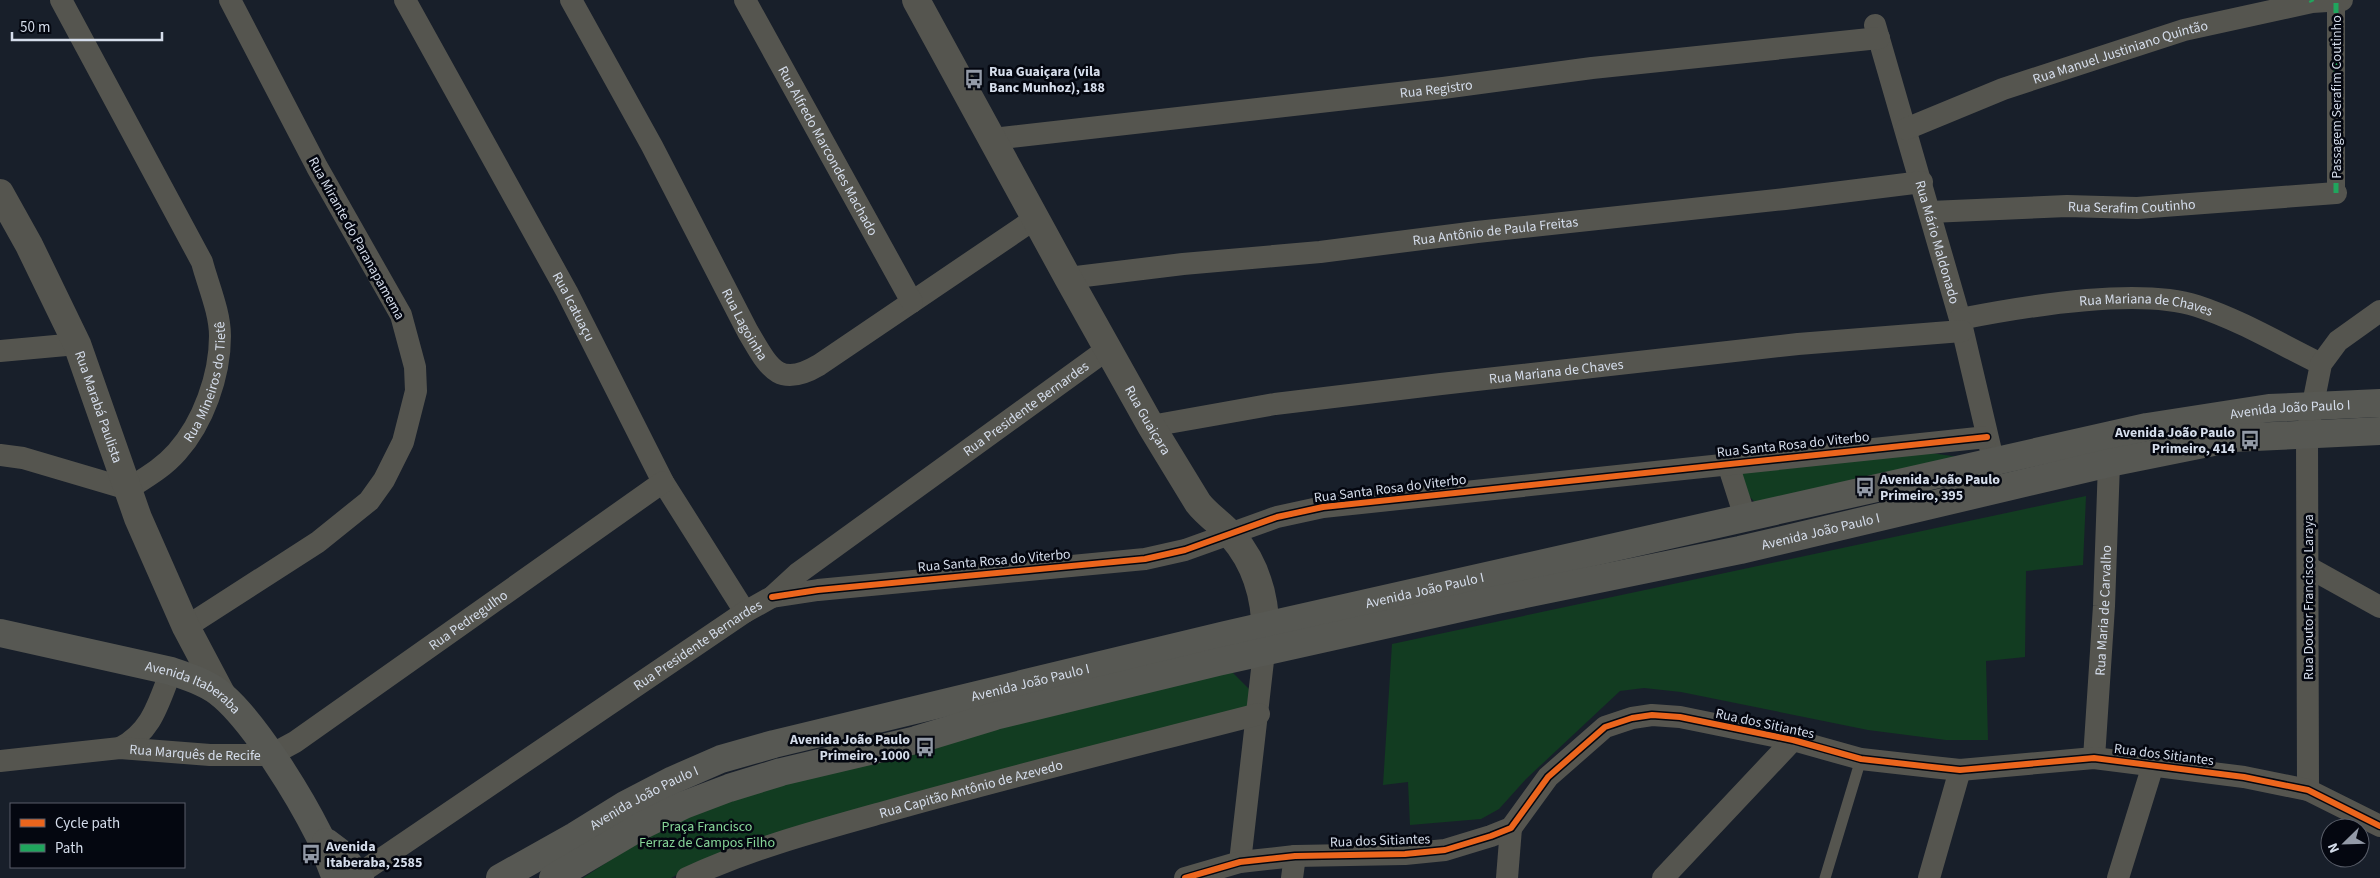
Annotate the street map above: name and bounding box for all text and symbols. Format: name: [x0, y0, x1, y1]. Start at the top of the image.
scale bar: [12, 10, 162, 42]
street label: Passagem Serafim Coutinho: [2327, 15, 2347, 179]
street label: Rua Manuel Justiniano Quintão: [2030, 16, 2210, 90]
text: 50 m: [20, 17, 50, 38]
place label: Rua Guaiçara (vila Banc Munhoz), 188: [989, 62, 1105, 98]
street label: Rua Alfredo Marcondes Machado: [772, 63, 882, 239]
bus stop icon: Rua Guaiçara (vila Banc Munhoz), 188: [963, 68, 985, 90]
street label: Rua Registro: [1399, 75, 1474, 104]
street label: Rua Mirante do Paranapamema: [303, 153, 409, 323]
street label: Rua Mário Maldonado: [1909, 178, 1964, 307]
street label: Rua Serafim Coutinho: [2068, 195, 2196, 219]
street label: Rua Antônio de Paula Freitas: [1411, 212, 1579, 251]
street label: Rua Icatuaçu: [547, 269, 599, 345]
street label: Rua Lagoinha: [716, 285, 772, 365]
street label: Rua Mariana de Chaves: [2078, 289, 2216, 322]
street label: Rua Mineiros do Tietê: [179, 320, 231, 447]
street label: Rua Marabá Paulista: [69, 348, 127, 466]
street label: Rua Mariana de Chaves: [1488, 355, 1625, 390]
street label: Rua Presidente Bernardes: [959, 357, 1094, 462]
street label: Rua Guaiçara: [1119, 382, 1175, 459]
street label: Avenida João Paulo I: [2229, 395, 2351, 425]
place label: Avenida João Paulo Primeiro, 414: [2114, 423, 2236, 459]
street label: Rua Santa Rosa do Viterbo: [1716, 427, 1870, 463]
bus stop icon: Avenida João Paulo Primeiro, 414: [2239, 429, 2261, 451]
street label: Rua Santa Rosa do Viterbo: [1313, 470, 1468, 508]
place label: Avenida João Paulo Primeiro, 395: [1879, 470, 2000, 506]
bus stop icon: Avenida João Paulo Primeiro, 395: [1854, 476, 1876, 498]
street label: Avenida João Paulo I: [1760, 508, 1882, 556]
street label: Rua Doutor Francisco Laraya: [2299, 514, 2319, 680]
street label: Rua Santa Rosa do Viterbo: [917, 544, 1071, 578]
street label: Rua Maria de Carvalho: [2090, 545, 2117, 676]
street label: Avenida João Paulo I: [1364, 568, 1486, 614]
street label: Rua Pedregulho: [425, 586, 512, 656]
street label: Rua Presidente Bernardes: [630, 595, 766, 696]
street label: Avenida Itaberaba: [143, 657, 245, 719]
street label: Avenida João Paulo I: [969, 659, 1092, 707]
street label: Rua dos Sitiantes: [1714, 704, 1816, 744]
place label: Avenida João Paulo Primeiro, 1000: [789, 730, 910, 766]
bus stop icon: Avenida João Paulo Primeiro, 1000: [914, 736, 936, 758]
street label: Rua dos Sitiantes: [2113, 739, 2215, 771]
street label: Rua Marquês de Recife: [129, 740, 261, 766]
street label: Rua Capitão Antônio de Azevedo: [877, 755, 1065, 824]
street label: Avenida João Paulo I: [586, 761, 702, 836]
legend: [10, 803, 185, 868]
text: Cycle path: [55, 813, 120, 834]
park label: Praça Francisco Ferraz de Campos Filho: [639, 817, 775, 853]
north arrow: [2320, 818, 2370, 868]
street label: Rua dos Sitiantes: [1329, 829, 1431, 853]
place label: Avenida Itaberaba, 2585: [325, 837, 422, 873]
text: Path: [55, 838, 83, 859]
text: N: [2323, 839, 2345, 856]
bus stop icon: Avenida Itaberaba, 2585: [300, 843, 322, 865]

